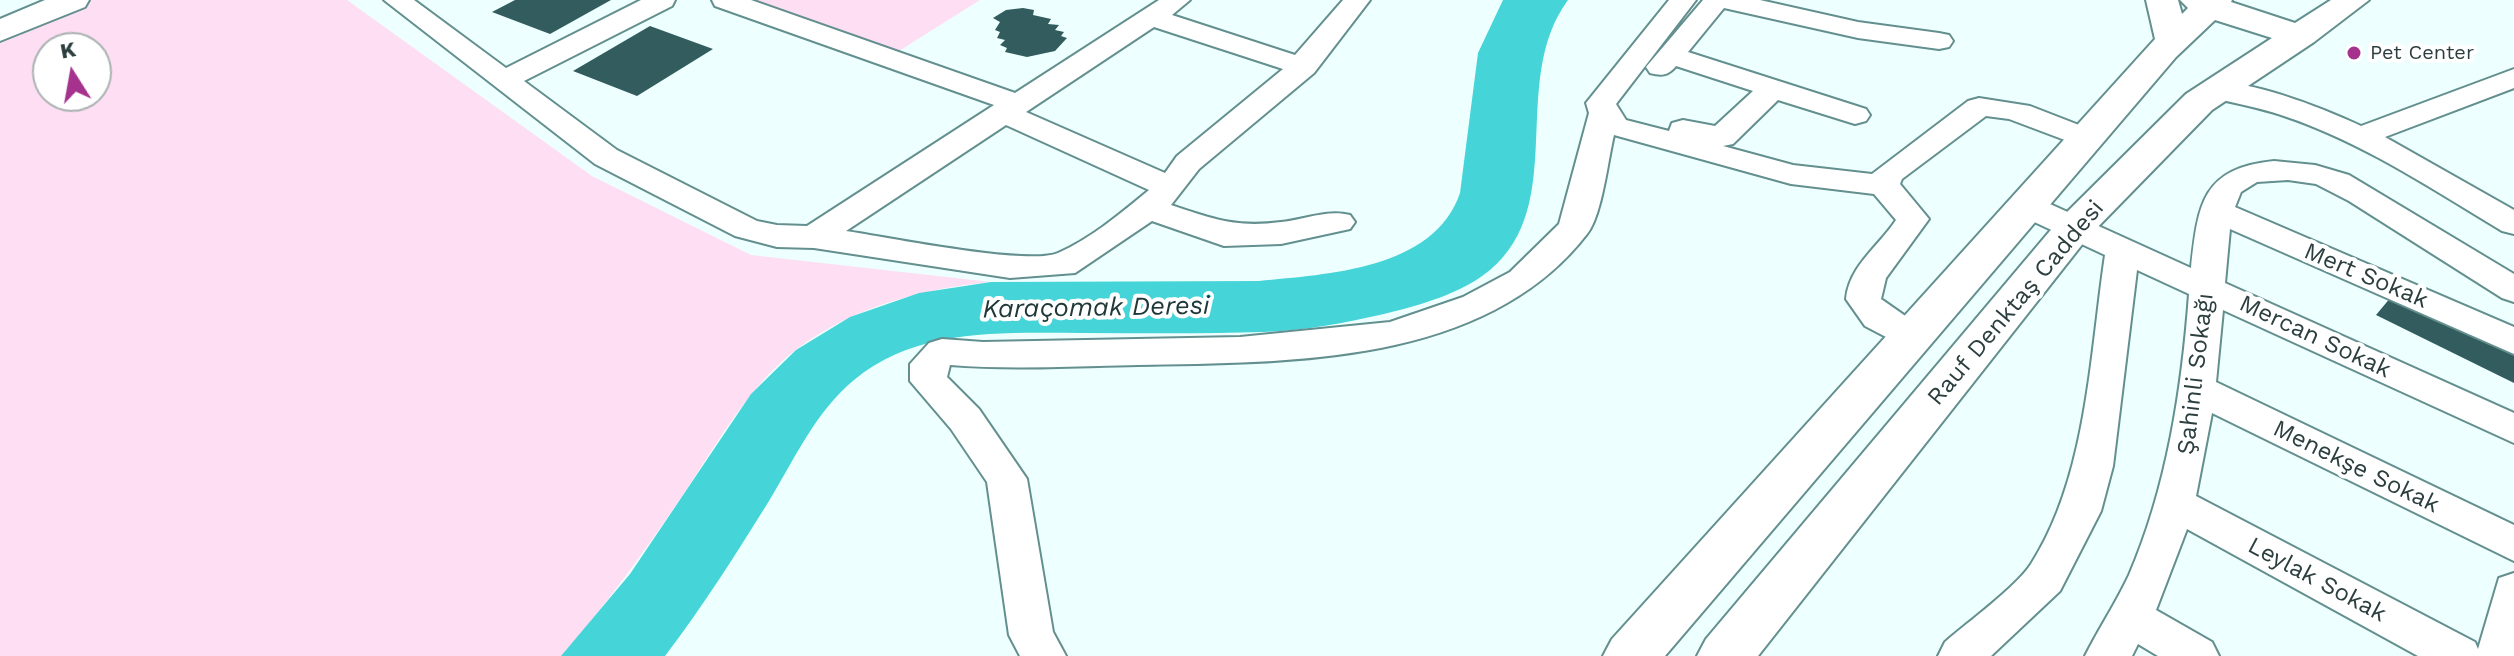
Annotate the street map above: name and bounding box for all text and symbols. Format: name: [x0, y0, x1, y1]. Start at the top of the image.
north arrow: [32, 32, 112, 112]
text: K: [58, 36, 78, 64]
place label: Pet Center: [2370, 41, 2474, 65]
marker: Pet Center: [2345, 44, 2363, 62]
street label: Rauf Denktaş Caddesi: [1922, 195, 2110, 411]
street label: Mert Sokak: [2300, 237, 2432, 315]
street label: Mercan Sokak: [2235, 289, 2395, 385]
water label: Karaçomak Deresi: [982, 290, 1210, 326]
street label: Şahinli Sokağı: [2172, 292, 2220, 456]
street label: Menekşe Sokak: [2268, 414, 2444, 520]
street label: Leylak Sokak: [2243, 531, 2391, 629]

